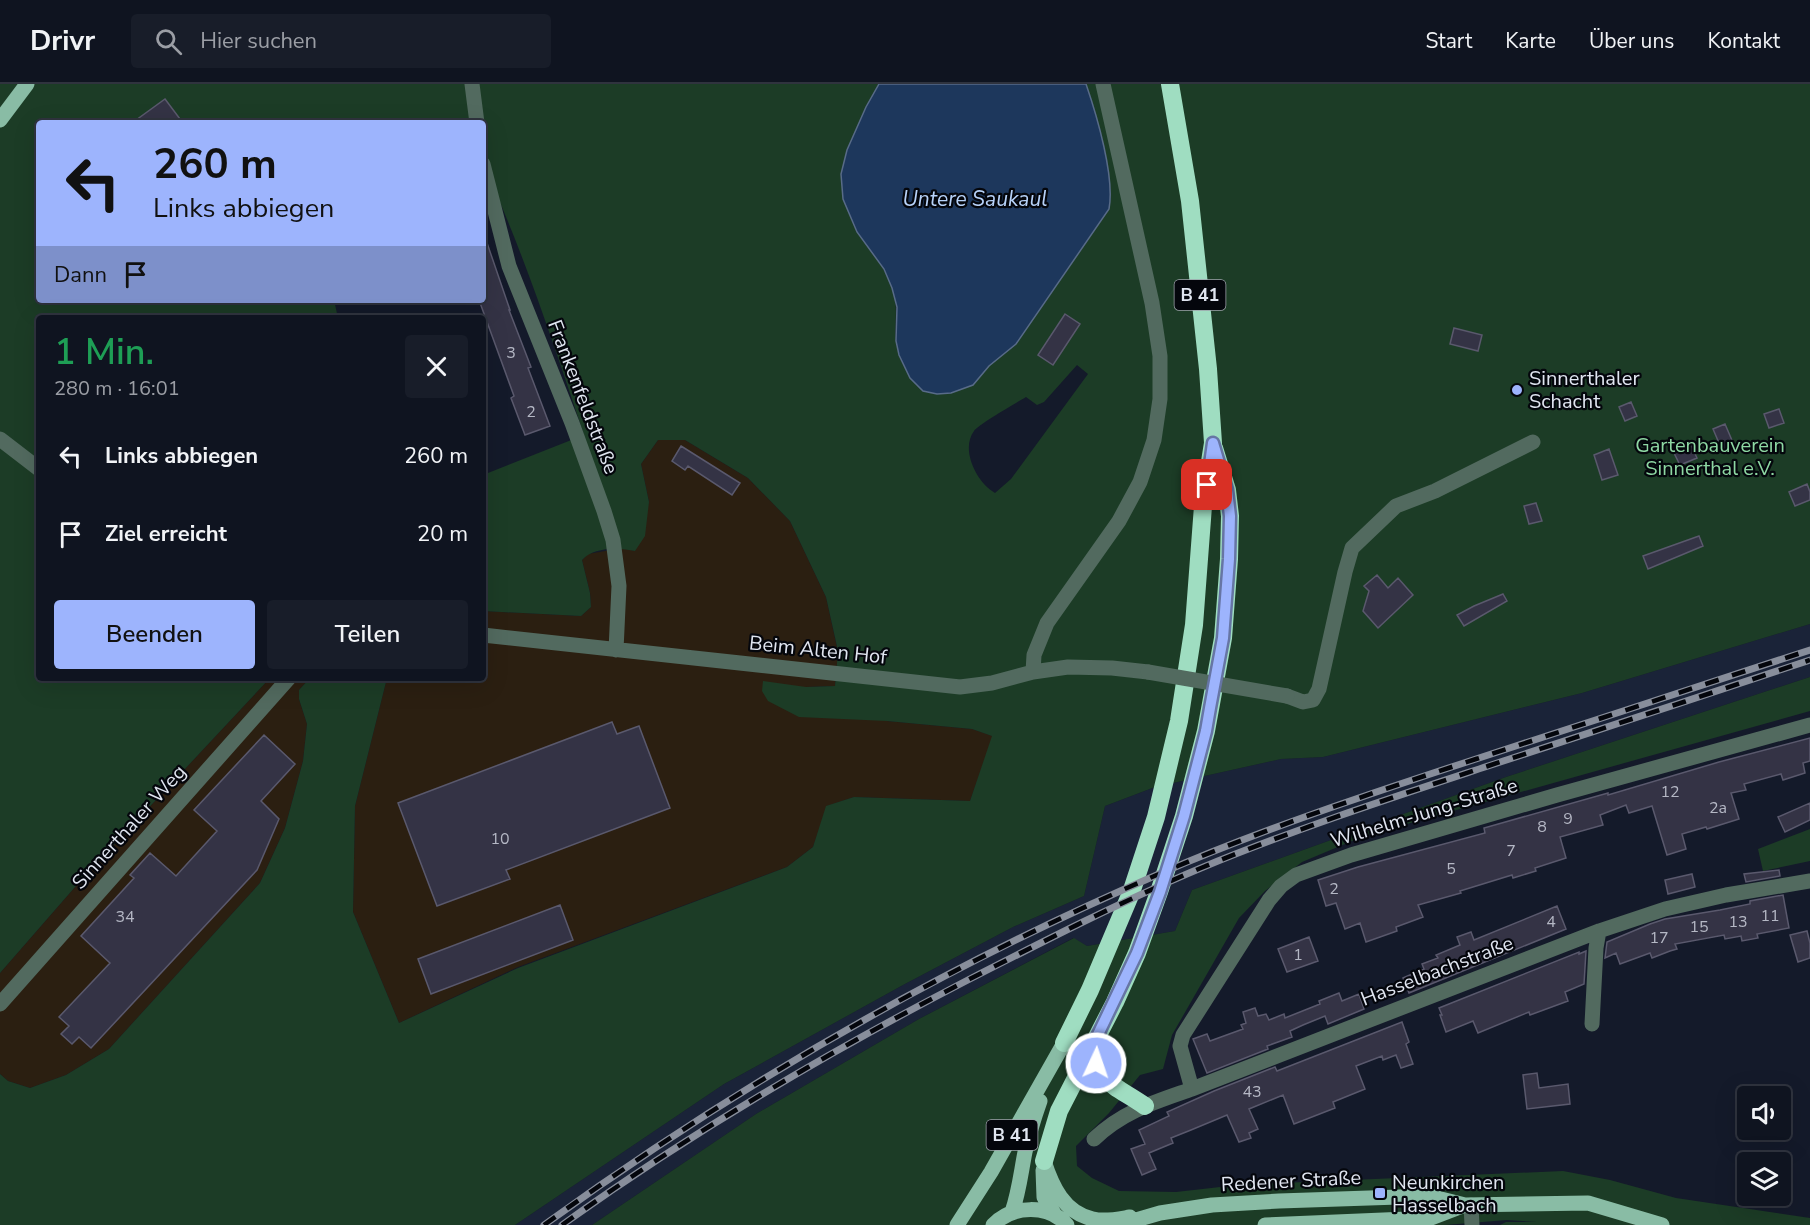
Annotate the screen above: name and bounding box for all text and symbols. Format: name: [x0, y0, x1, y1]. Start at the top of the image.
search box: [131, 14, 551, 68]
text: Drivr: [30, 22, 95, 60]
icon: search: [152, 25, 185, 58]
text: Hier suchen: [200, 26, 317, 56]
text: Start: [1425, 27, 1472, 55]
text: Karte: [1505, 27, 1556, 55]
text: Über uns: [1589, 27, 1674, 55]
text: Kontakt: [1707, 27, 1780, 55]
text: 260 m: [153, 136, 277, 193]
icon: left: [54, 144, 132, 222]
water label: Untere Saukaul: [903, 185, 1047, 213]
text: Links abbiegen: [153, 190, 334, 227]
icon: arrive: [119, 258, 152, 291]
text: Dann: [54, 260, 107, 290]
road number: B 41: [1174, 280, 1226, 310]
street label: Frankenfeldstraße: [541, 316, 625, 478]
text: 1 Min.: [54, 328, 154, 377]
button: close: [405, 335, 468, 398]
house number: 3: [506, 342, 516, 364]
place label: Sinnerthaler Schacht: [1529, 365, 1640, 415]
text: 280 m · 16:01: [54, 375, 180, 402]
marker: Sinnerthaler Schacht: [1510, 383, 1524, 397]
house number: 2: [526, 401, 536, 423]
park label: Gartenbauverein Sinnerthal e.V.: [1635, 432, 1785, 482]
icon: left: [54, 440, 87, 473]
text: Links abbiegen: [105, 441, 258, 471]
text: 260 m: [404, 441, 468, 471]
pin: [1181, 459, 1232, 510]
icon: arrive: [1190, 468, 1223, 501]
icon: arrive: [54, 518, 87, 551]
text: Ziel erreicht: [105, 519, 227, 549]
text: 20 m: [417, 519, 468, 549]
button: Beenden: [54, 600, 255, 669]
button: Teilen: [267, 600, 468, 669]
street label: Beim Alten Hof: [748, 629, 889, 671]
street label: Sinnerthaler Weg: [66, 759, 192, 895]
street label: Wilhelm-Jung-Straße: [1327, 772, 1521, 854]
house number: 12: [1660, 781, 1680, 803]
house number: 2a: [1709, 797, 1727, 819]
house number: 9: [1563, 808, 1573, 830]
house number: 8: [1537, 816, 1547, 838]
house number: 10: [490, 828, 510, 850]
house number: 7: [1506, 840, 1516, 862]
house number: 5: [1446, 858, 1456, 880]
house number: 2: [1329, 878, 1339, 900]
house number: 11: [1760, 905, 1780, 927]
house number: 34: [115, 906, 135, 928]
house number: 4: [1546, 911, 1556, 933]
house number: 13: [1728, 911, 1748, 933]
house number: 15: [1689, 916, 1709, 938]
house number: 17: [1649, 927, 1669, 949]
street label: Hasselbachstraße: [1357, 929, 1517, 1013]
house number: 1: [1293, 944, 1303, 966]
position arrow: [1064, 1031, 1128, 1095]
house number: 43: [1242, 1081, 1262, 1103]
map controls: [1737, 1086, 1791, 1206]
button: sound: [1737, 1086, 1791, 1140]
road number: B 41: [986, 1120, 1038, 1150]
button: layers: [1737, 1152, 1791, 1206]
street label: Redener Straße: [1220, 1164, 1362, 1198]
place label: Neunkirchen Hasselbach: [1392, 1169, 1504, 1219]
marker: Neunkirchen Hasselbach: [1373, 1186, 1387, 1200]

